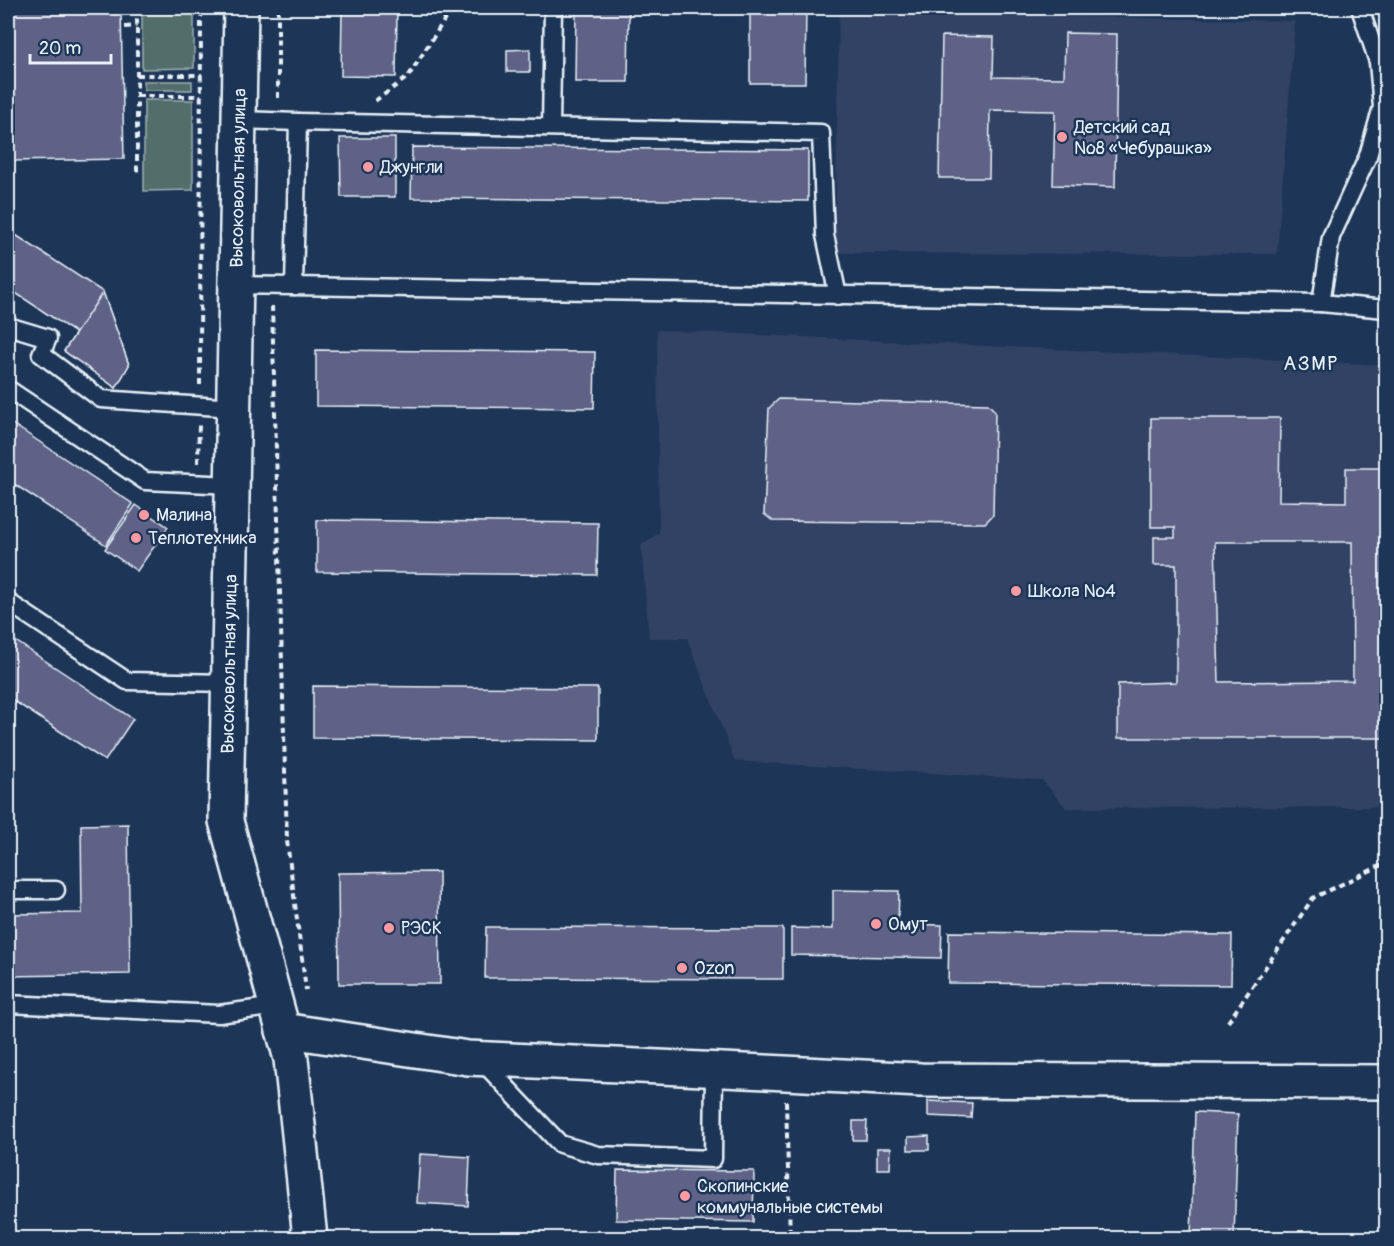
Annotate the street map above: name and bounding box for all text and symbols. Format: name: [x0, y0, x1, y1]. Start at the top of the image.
scale bar: [30, 27, 111, 65]
text: 20 m: [39, 37, 81, 60]
street label: Высоковольтная улица: [225, 88, 252, 268]
place label: Детский сад №8 «Чебурашка»: [1073, 116, 1212, 160]
marker: Детский сад №8 «Чебурашка»: [1055, 130, 1069, 144]
place label: Джунгли: [379, 156, 443, 179]
marker: Джунгли: [361, 160, 375, 174]
district label: АЗМР: [1283, 351, 1339, 376]
place label: Малина: [156, 504, 212, 527]
marker: Малина: [137, 508, 151, 522]
place label: Теплотехника: [148, 527, 257, 550]
marker: Теплотехника: [129, 531, 143, 545]
street label: Высоковольтная улица: [216, 574, 243, 754]
place label: Школа №4: [1028, 580, 1116, 603]
marker: Школа №4: [1009, 584, 1023, 598]
place label: Омут: [888, 913, 928, 936]
place label: РЭСК: [401, 917, 442, 940]
marker: Омут: [869, 917, 883, 931]
marker: РЭСК: [382, 921, 396, 935]
place label: Ozon: [694, 957, 734, 980]
marker: Ozon: [675, 961, 689, 975]
place label: Скопинские коммунальные системы: [697, 1175, 883, 1219]
marker: Скопинские коммунальные системы: [678, 1189, 692, 1203]

